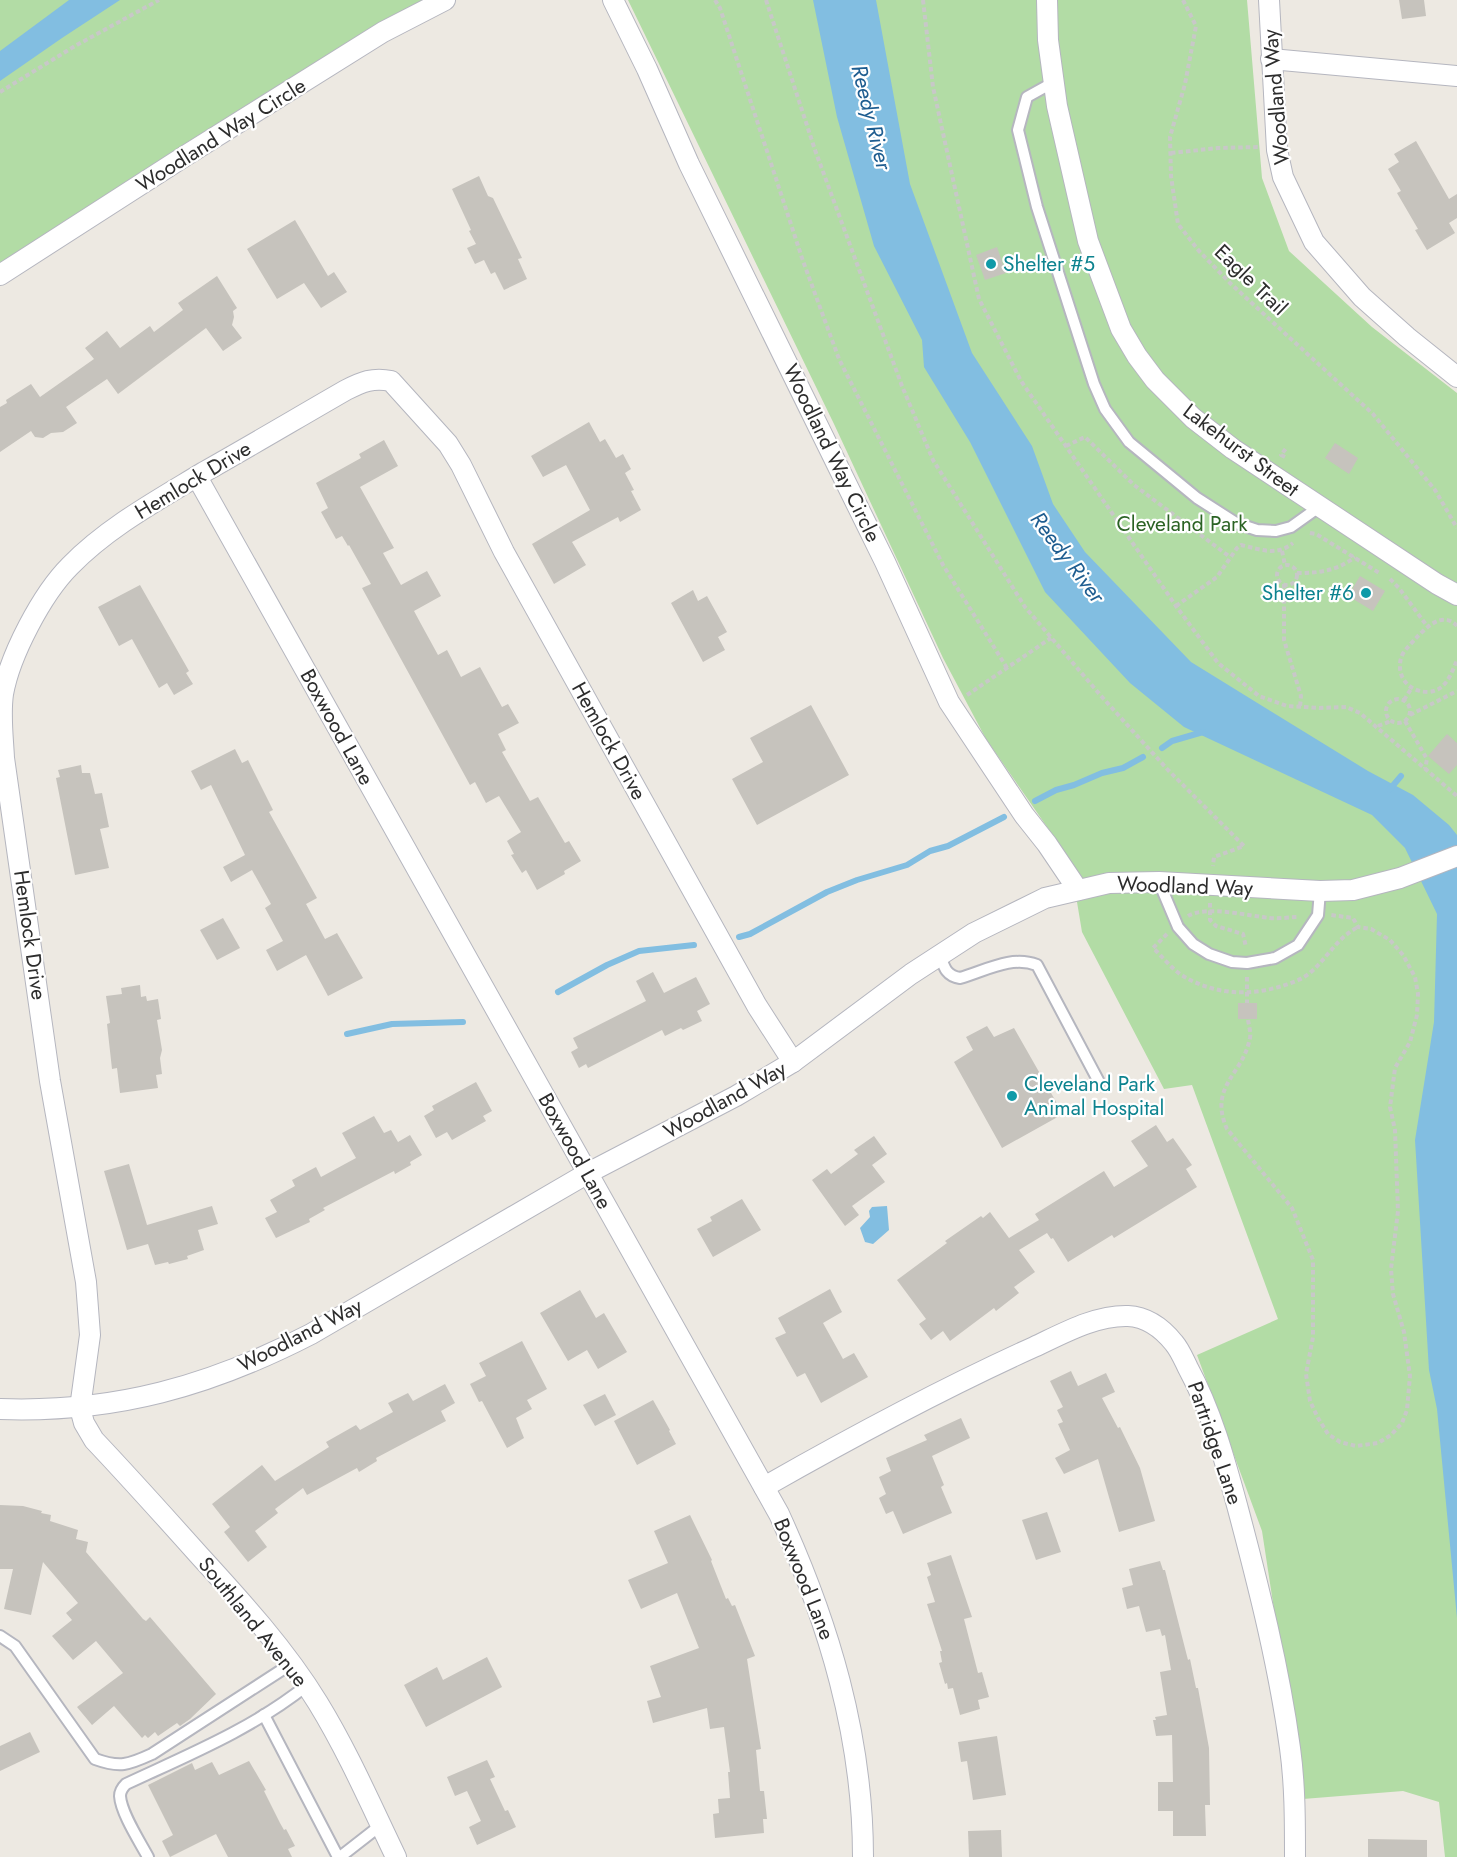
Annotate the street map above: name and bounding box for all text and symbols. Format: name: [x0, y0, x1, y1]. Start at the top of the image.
street label: Woodland Way: [1255, 27, 1297, 166]
water label: Reedy River: [844, 61, 901, 174]
street label: Woodland Way Circle: [130, 71, 312, 199]
street label: Eagle Trail: [1208, 238, 1294, 322]
place label: Shelter #5: [1003, 249, 1095, 279]
marker: Shelter #5: [984, 257, 998, 271]
street label: Woodland Way Circle: [776, 359, 888, 547]
street label: Lakehurst Street: [1177, 396, 1305, 504]
street label: Hemlock Drive: [129, 433, 257, 527]
water label: Reedy River: [1023, 505, 1114, 611]
park label: Cleveland Park: [1116, 509, 1248, 539]
place label: Shelter #6: [1262, 578, 1354, 608]
marker: Shelter #6: [1359, 586, 1373, 600]
street label: Boxwood Lane: [293, 664, 381, 791]
street label: Hemlock Drive: [564, 677, 654, 806]
street label: Hemlock Drive: [6, 868, 54, 1002]
street label: Woodland Way: [1116, 869, 1254, 903]
street label: Woodland Way: [658, 1054, 792, 1146]
place label: Cleveland Park Animal Hospital: [1024, 1069, 1164, 1123]
street label: Boxwood Lane: [531, 1088, 619, 1215]
marker: Cleveland Park Animal Hospital: [1005, 1089, 1019, 1103]
street label: Woodland Way: [233, 1290, 368, 1379]
street label: Partridge Lane: [1180, 1377, 1250, 1509]
street label: Boxwood Lane: [766, 1514, 842, 1644]
street label: Southland Avenue: [191, 1550, 315, 1694]

